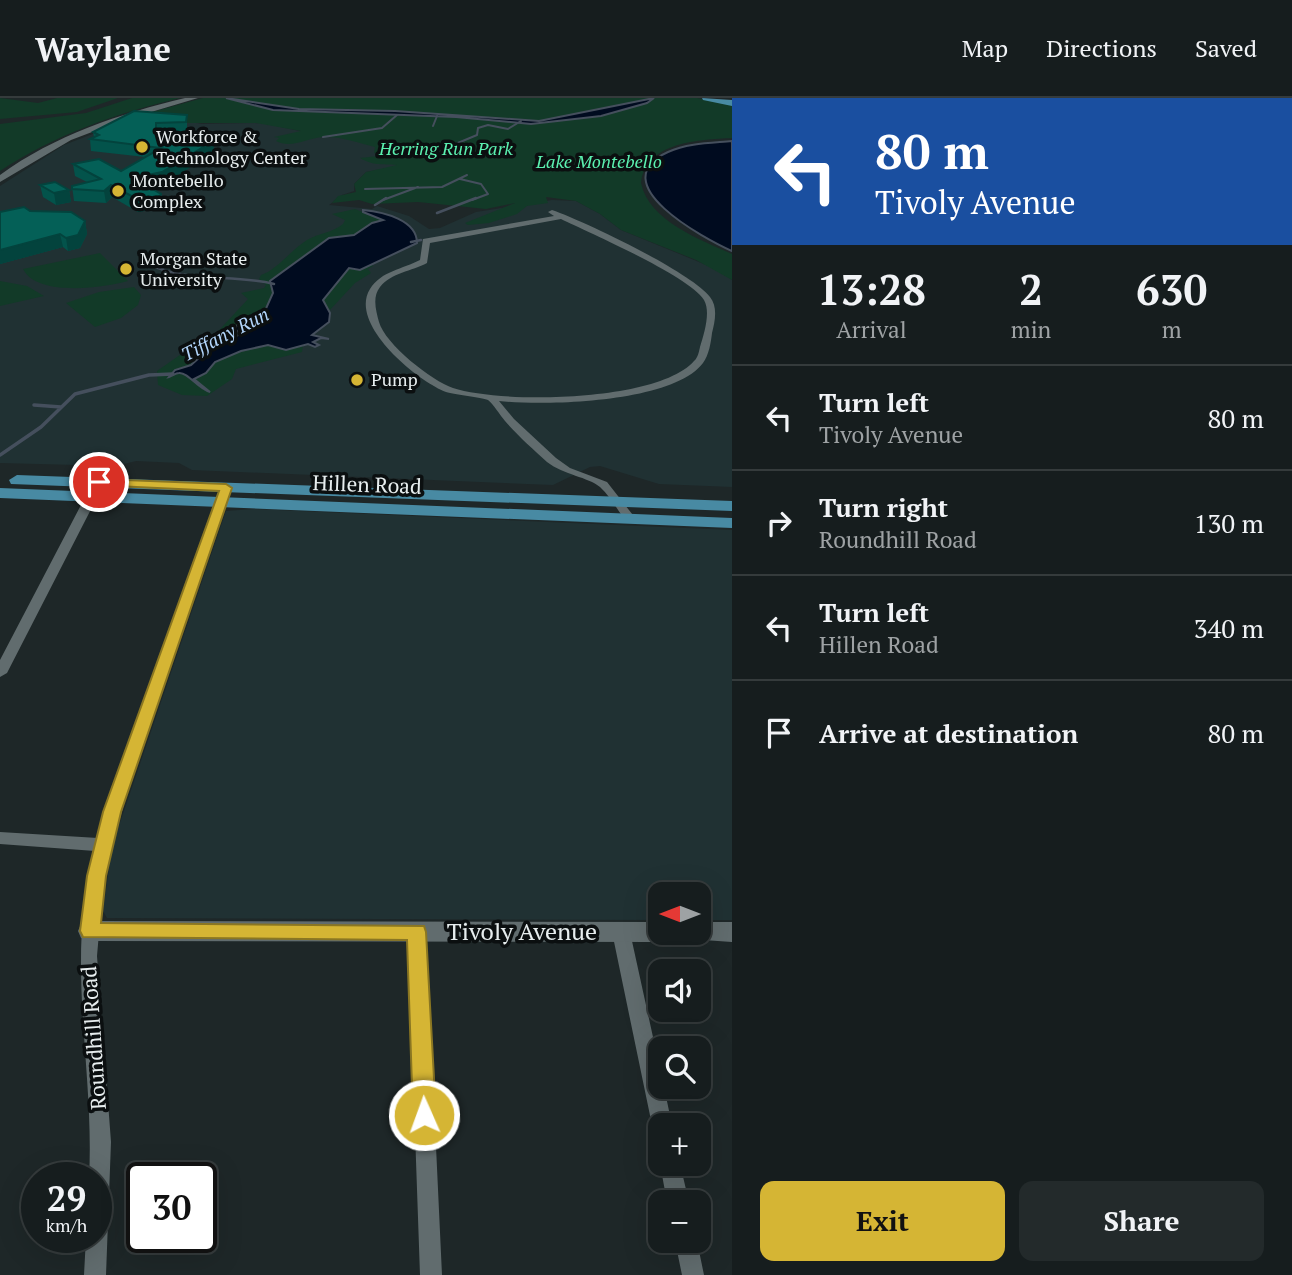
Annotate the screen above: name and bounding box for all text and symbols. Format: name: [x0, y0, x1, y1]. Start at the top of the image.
text: Waylane: [35, 27, 171, 70]
text: Map: [962, 32, 1008, 64]
text: Directions: [1046, 32, 1157, 64]
text: Saved: [1195, 32, 1257, 64]
text: 80 m: [875, 118, 989, 183]
place label: Workforce & Technology Center: [156, 124, 307, 169]
icon: left: [760, 126, 851, 217]
park label: Herring Run Park: [378, 136, 513, 160]
marker: Workforce & Technology Center: [134, 139, 150, 155]
park label: Lake Montebello: [535, 149, 662, 173]
place label: Montebello Complex: [132, 168, 224, 213]
text: Tivoly Avenue: [875, 181, 1076, 223]
marker: Montebello Complex: [110, 183, 126, 199]
place label: Morgan State University: [140, 246, 247, 291]
marker: Morgan State University: [118, 261, 134, 277]
text: 13:28: [817, 261, 926, 317]
text: 2: [1019, 261, 1043, 317]
text: 630: [1136, 261, 1207, 317]
water label: Tiffany Run: [177, 301, 273, 366]
text: Arrival: [836, 314, 907, 345]
text: min: [1011, 314, 1051, 345]
text: m: [1162, 314, 1182, 345]
place label: Pump: [371, 367, 418, 391]
marker: Pump: [349, 372, 365, 388]
text: Turn left: [819, 385, 929, 419]
icon: left: [760, 399, 798, 437]
text: 80 m: [1208, 401, 1264, 435]
text: Tivoly Avenue: [819, 419, 963, 450]
pin: [69, 452, 129, 512]
icon: arrive: [80, 463, 118, 501]
street label: Hillen Road: [312, 468, 422, 500]
text: Turn right: [819, 490, 948, 524]
icon: right: [760, 504, 798, 542]
text: 130 m: [1194, 506, 1264, 540]
text: Roundhill Road: [819, 524, 977, 555]
text: Turn left: [819, 595, 929, 629]
icon: left: [760, 609, 798, 647]
text: 340 m: [1194, 611, 1264, 645]
text: Hillen Road: [819, 629, 939, 660]
icon: arrive: [760, 714, 798, 752]
text: Arrive at destination: [819, 716, 1078, 750]
text: 80 m: [1208, 716, 1264, 750]
north arrow: [648, 882, 710, 945]
map controls: [648, 882, 711, 1253]
street label: Tivoly Avenue: [447, 915, 597, 947]
button: sound: [648, 959, 711, 1022]
street label: Roundhill Road: [74, 965, 112, 1111]
button: search: [648, 1036, 711, 1099]
position arrow: [387, 1078, 461, 1152]
button: +: [648, 1113, 711, 1176]
speed limit sign: 30: [126, 1162, 217, 1253]
text: 29: [47, 1175, 86, 1221]
button: Exit: [760, 1181, 1005, 1261]
button: Share: [1019, 1181, 1264, 1261]
button: −: [648, 1190, 711, 1253]
text: km/h: [46, 1213, 87, 1237]

